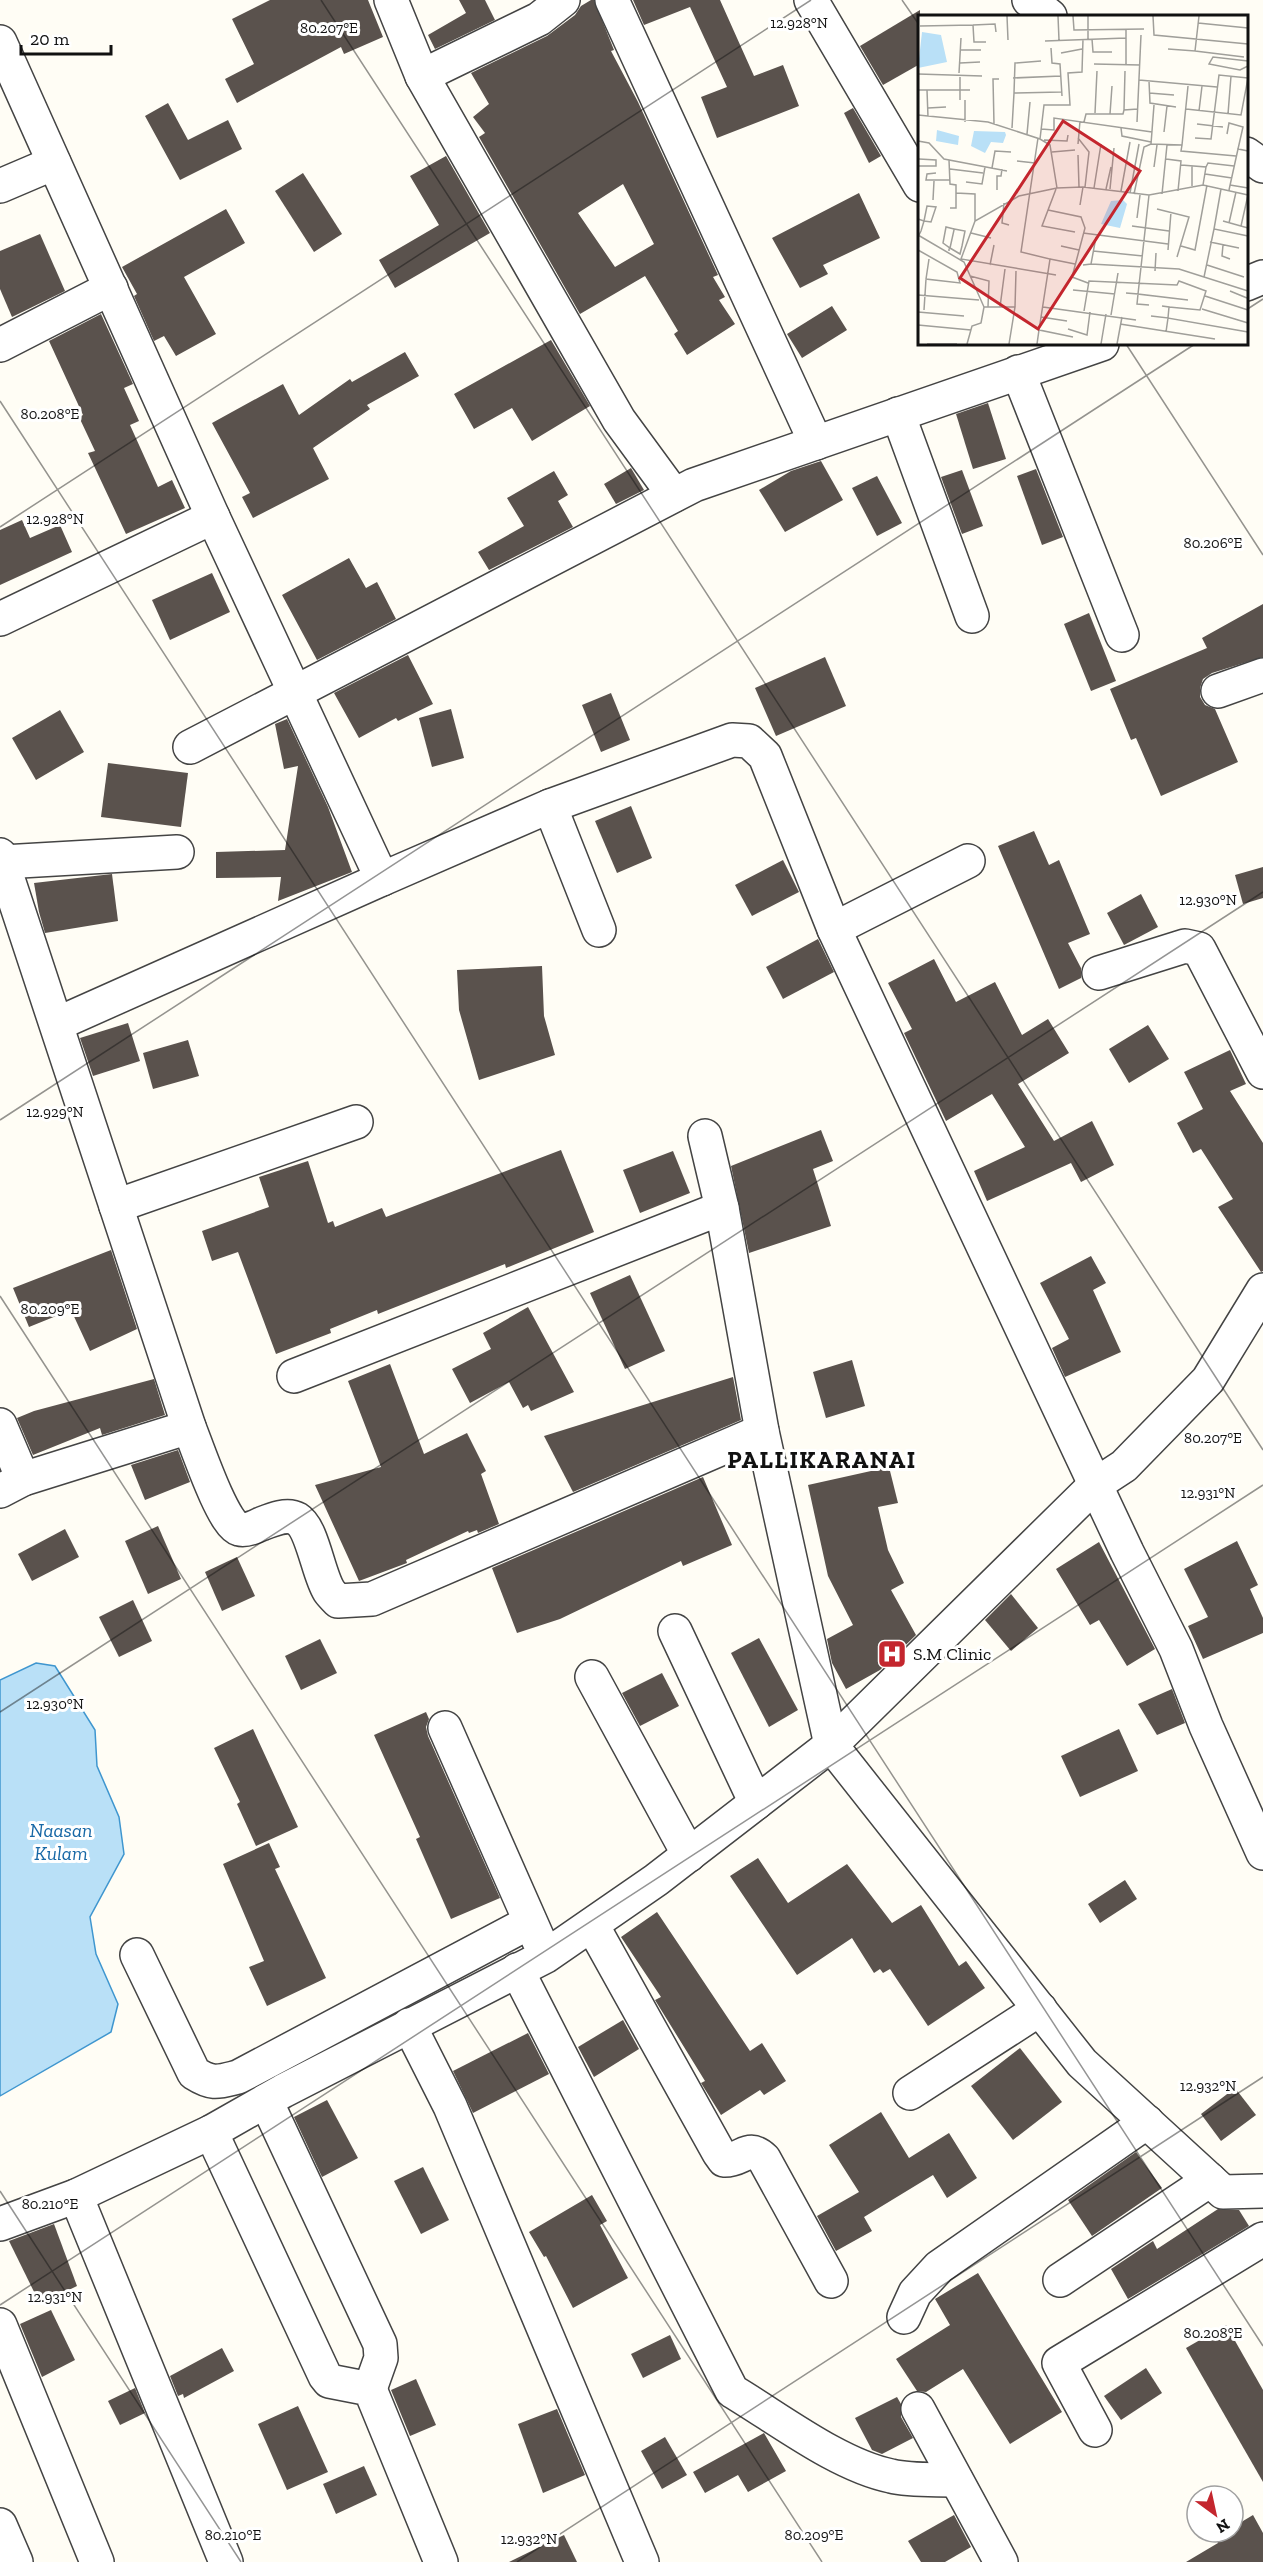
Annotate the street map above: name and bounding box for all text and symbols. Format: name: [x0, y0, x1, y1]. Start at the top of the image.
text: 12.928°N: [770, 14, 828, 32]
inset map: [918, 15, 1248, 345]
scale bar: [21, 18, 111, 56]
text: 80.207°E: [300, 19, 358, 37]
text: 20 m: [30, 28, 70, 50]
text: 80.208°E: [21, 405, 80, 423]
text: 12.928°N: [26, 510, 84, 528]
text: 80.206°E: [1184, 534, 1243, 552]
text: 12.930°N: [1179, 891, 1237, 909]
text: 12.929°N: [26, 1103, 84, 1121]
text: 80.209°E: [21, 1300, 80, 1318]
text: 80.207°E: [1184, 1429, 1242, 1447]
district label: PALLIKARANAI: [727, 1445, 917, 1474]
text: 12.931°N: [1181, 1484, 1235, 1502]
hospital icon: S.M Clinic: [876, 1638, 908, 1670]
place label: S.M Clinic: [913, 1643, 991, 1665]
text: 12.930°N: [26, 1695, 84, 1713]
water label: Naasan Kulam: [29, 1818, 93, 1865]
text: 12.932°N: [1180, 2077, 1236, 2095]
text: 80.210°E: [22, 2195, 78, 2213]
text: 12.931°N: [28, 2288, 82, 2306]
text: 80.208°E: [1184, 2324, 1243, 2342]
north arrow: [1185, 2484, 1245, 2544]
text: N: [1213, 2515, 1233, 2537]
text: 80.210°E: [205, 2526, 261, 2544]
text: 80.209°E: [785, 2526, 844, 2544]
text: 12.932°N: [501, 2530, 557, 2548]

